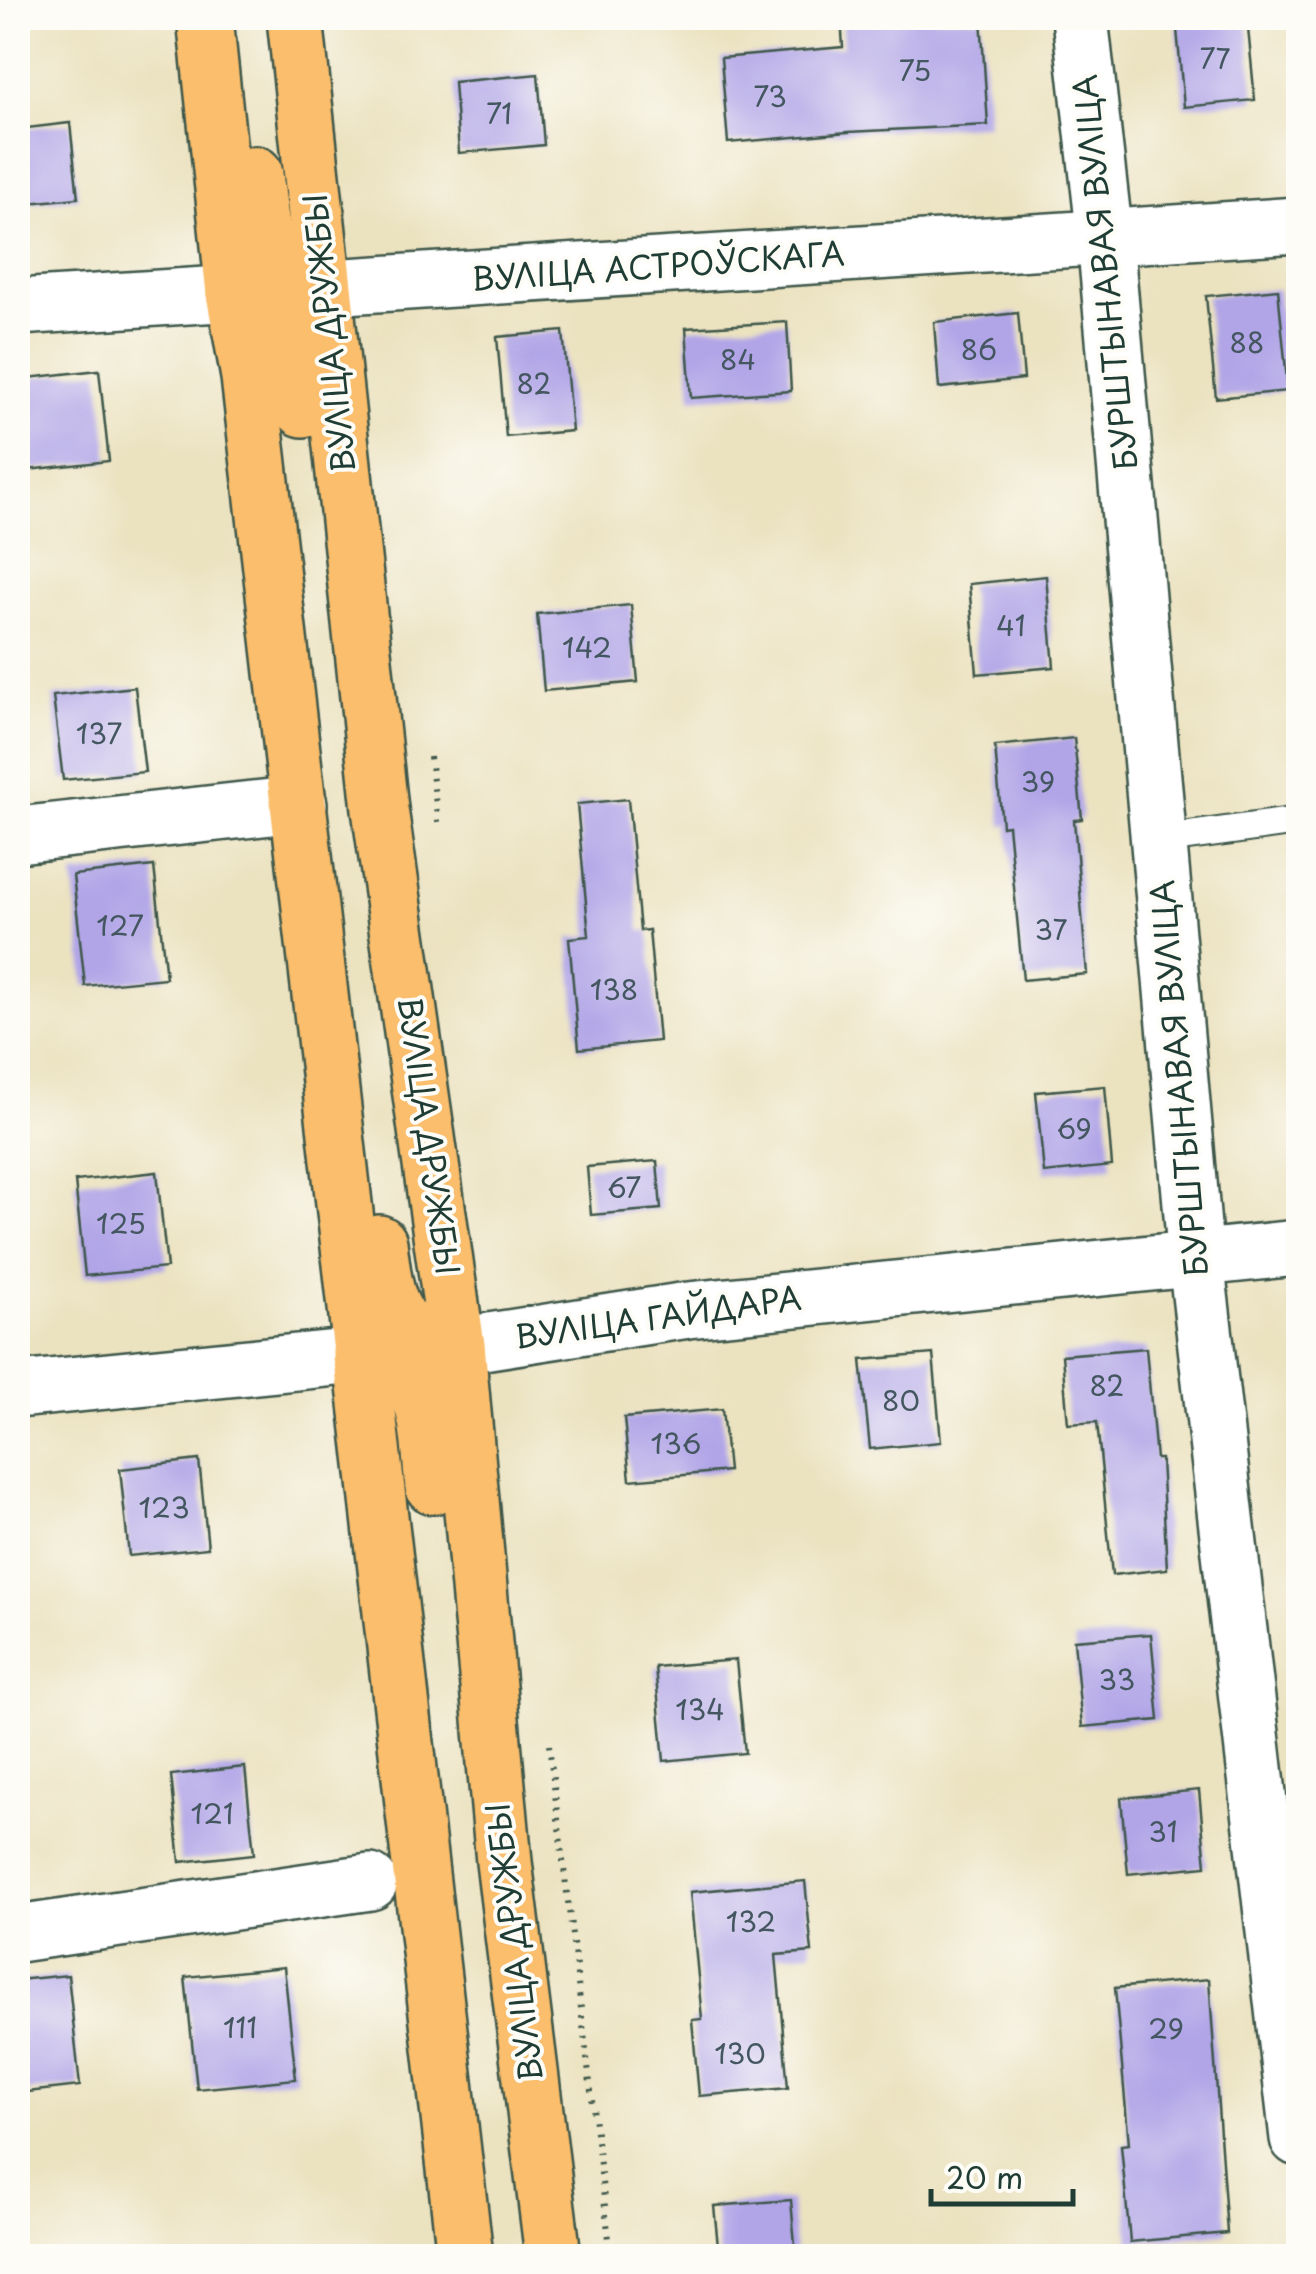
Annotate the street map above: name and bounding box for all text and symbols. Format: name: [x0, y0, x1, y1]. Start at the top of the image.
house number: 77: [1200, 36, 1231, 79]
house number: 75: [899, 48, 931, 91]
street label: БУРШТЫНАВАЯ ВУЛІЦА: [1059, 72, 1149, 472]
house number: 73: [753, 74, 787, 117]
house number: 71: [486, 91, 512, 134]
street label: ВУЛІЦА ДРУЖБЫ: [289, 191, 367, 475]
street label: ВУЛІЦА АСТРОЎСКАГА: [470, 228, 846, 302]
house number: 88: [1230, 320, 1264, 363]
house number: 86: [961, 327, 997, 370]
house number: 84: [720, 337, 756, 380]
house number: 82: [517, 361, 551, 404]
house number: 41: [996, 603, 1026, 646]
house number: 142: [562, 625, 612, 668]
house number: 137: [76, 711, 122, 754]
house number: 39: [1021, 759, 1055, 802]
street label: БУРШТЫНАВАЯ ВУЛІЦА: [1137, 878, 1219, 1278]
house number: 127: [96, 903, 144, 946]
house number: 37: [1035, 907, 1068, 950]
house number: 138: [590, 967, 638, 1010]
street label: ВУЛІЦА ДРУЖБЫ: [387, 994, 473, 1278]
house number: 69: [1056, 1106, 1092, 1149]
house number: 67: [607, 1165, 641, 1208]
house number: 125: [96, 1201, 146, 1244]
street label: ВУЛІЦА ГАЙДАРА: [511, 1272, 804, 1360]
house number: 82: [1090, 1363, 1124, 1406]
house number: 80: [882, 1378, 920, 1421]
house number: 136: [651, 1421, 701, 1464]
house number: 123: [138, 1485, 190, 1528]
house number: 33: [1099, 1657, 1135, 1700]
house number: 134: [675, 1687, 725, 1730]
house number: 121: [190, 1791, 234, 1834]
street label: ВУЛІЦА ДРУЖБЫ: [472, 1800, 554, 2084]
house number: 31: [1148, 1809, 1178, 1852]
house number: 132: [726, 1899, 776, 1942]
house number: 111: [223, 2005, 257, 2048]
house number: 29: [1148, 2006, 1184, 2049]
house number: 130: [714, 2031, 766, 2074]
scale bar: [931, 2144, 1074, 2206]
text: 20 m: [946, 2154, 1023, 2199]

